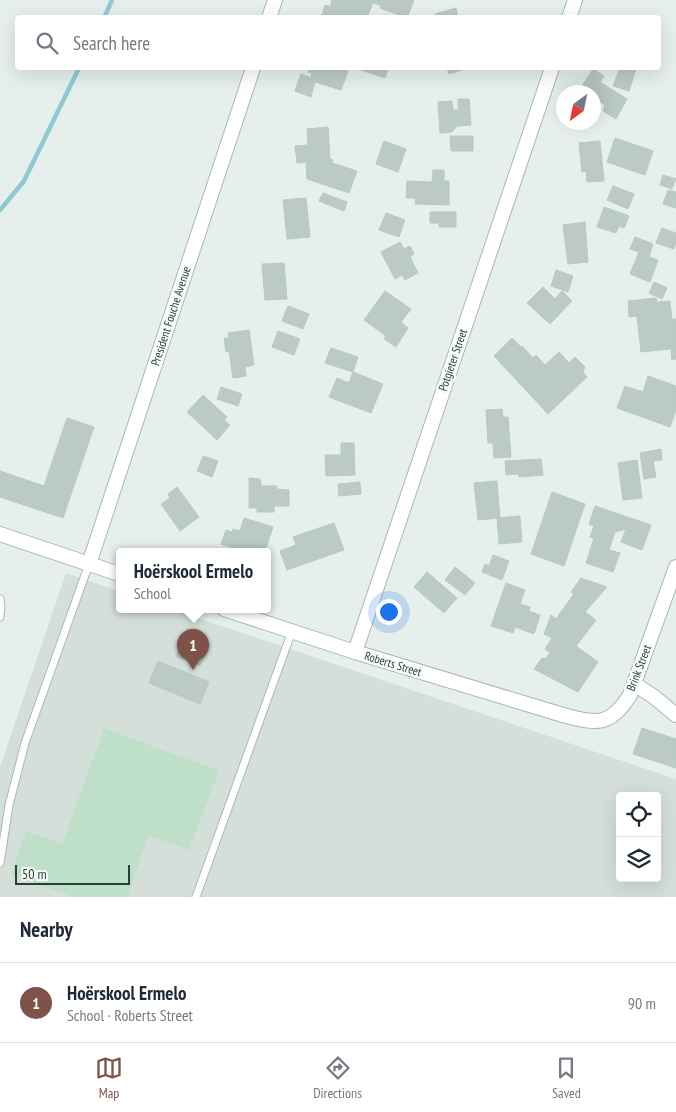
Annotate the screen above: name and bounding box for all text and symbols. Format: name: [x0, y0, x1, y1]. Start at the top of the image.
search box: [15, 15, 661, 70]
icon: search: [33, 29, 61, 57]
text: Search here: [73, 31, 150, 55]
north arrow: [556, 85, 601, 130]
street label: President Fouche Avenue: [147, 264, 194, 367]
street label: Potgieter Street: [435, 326, 470, 393]
popup: [116, 548, 271, 613]
text: Hoërskool Ermelo: [134, 559, 253, 583]
text: School: [134, 583, 171, 603]
your location: [376, 599, 402, 625]
pin: 1: [177, 629, 209, 670]
street label: Brink Street: [623, 642, 654, 693]
street label: Roberts Street: [363, 648, 424, 680]
map controls: [616, 792, 661, 882]
button: locate: [616, 792, 661, 837]
button: layers: [616, 837, 661, 882]
scale bar: [15, 862, 130, 885]
text: 50 m: [22, 865, 47, 883]
text: Nearby: [20, 916, 73, 943]
text: Hoërskool Ermelo: [67, 981, 187, 1005]
text: 1: [32, 993, 40, 1013]
text: 90 m: [628, 993, 656, 1013]
text: School · Roberts Street: [67, 1005, 193, 1025]
tab: Map: [95, 1054, 123, 1102]
tab: Directions: [313, 1054, 362, 1102]
tab: Saved: [552, 1054, 581, 1102]

